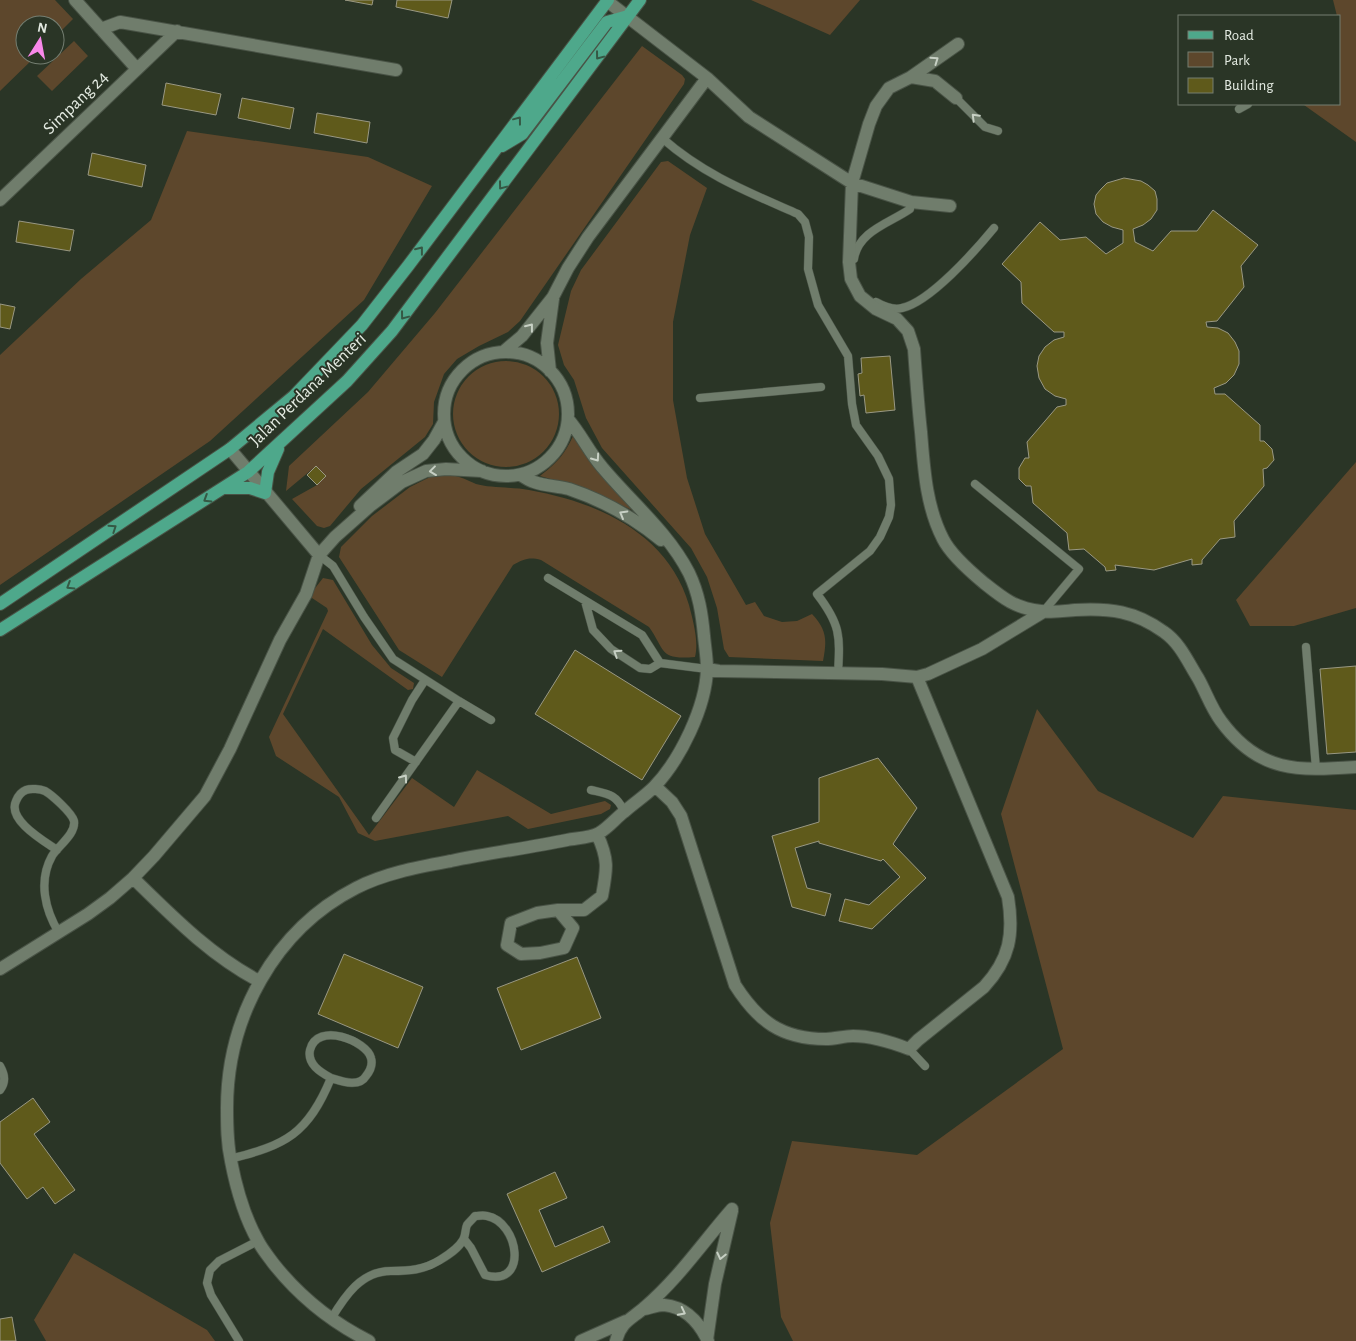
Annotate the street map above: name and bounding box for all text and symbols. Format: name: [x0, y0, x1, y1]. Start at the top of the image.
north arrow: [15, 15, 65, 65]
legend: [1178, 15, 1341, 105]
text: N: [36, 20, 48, 36]
text: Road: [1224, 28, 1254, 43]
one-way arrow: [596, 50, 604, 59]
text: Park: [1224, 53, 1250, 68]
one-way arrow: [929, 57, 938, 66]
street label: Simpang 24: [40, 68, 112, 138]
text: Building: [1224, 78, 1274, 93]
one-way arrow: [972, 114, 981, 123]
one-way arrow: [512, 117, 520, 126]
one-way arrow: [499, 180, 507, 189]
one-way arrow: [415, 247, 423, 256]
one-way arrow: [401, 310, 409, 319]
one-way arrow: [525, 323, 534, 332]
street label: Jalan Perdana Menteri: [246, 330, 370, 450]
one-way arrow: [590, 452, 599, 462]
one-way arrow: [429, 465, 437, 475]
one-way arrow: [204, 492, 213, 502]
one-way arrow: [619, 510, 628, 520]
one-way arrow: [107, 525, 117, 534]
one-way arrow: [67, 579, 76, 589]
one-way arrow: [613, 650, 622, 660]
one-way arrow: [399, 775, 407, 784]
one-way arrow: [716, 1252, 727, 1261]
one-way arrow: [677, 1306, 686, 1316]

